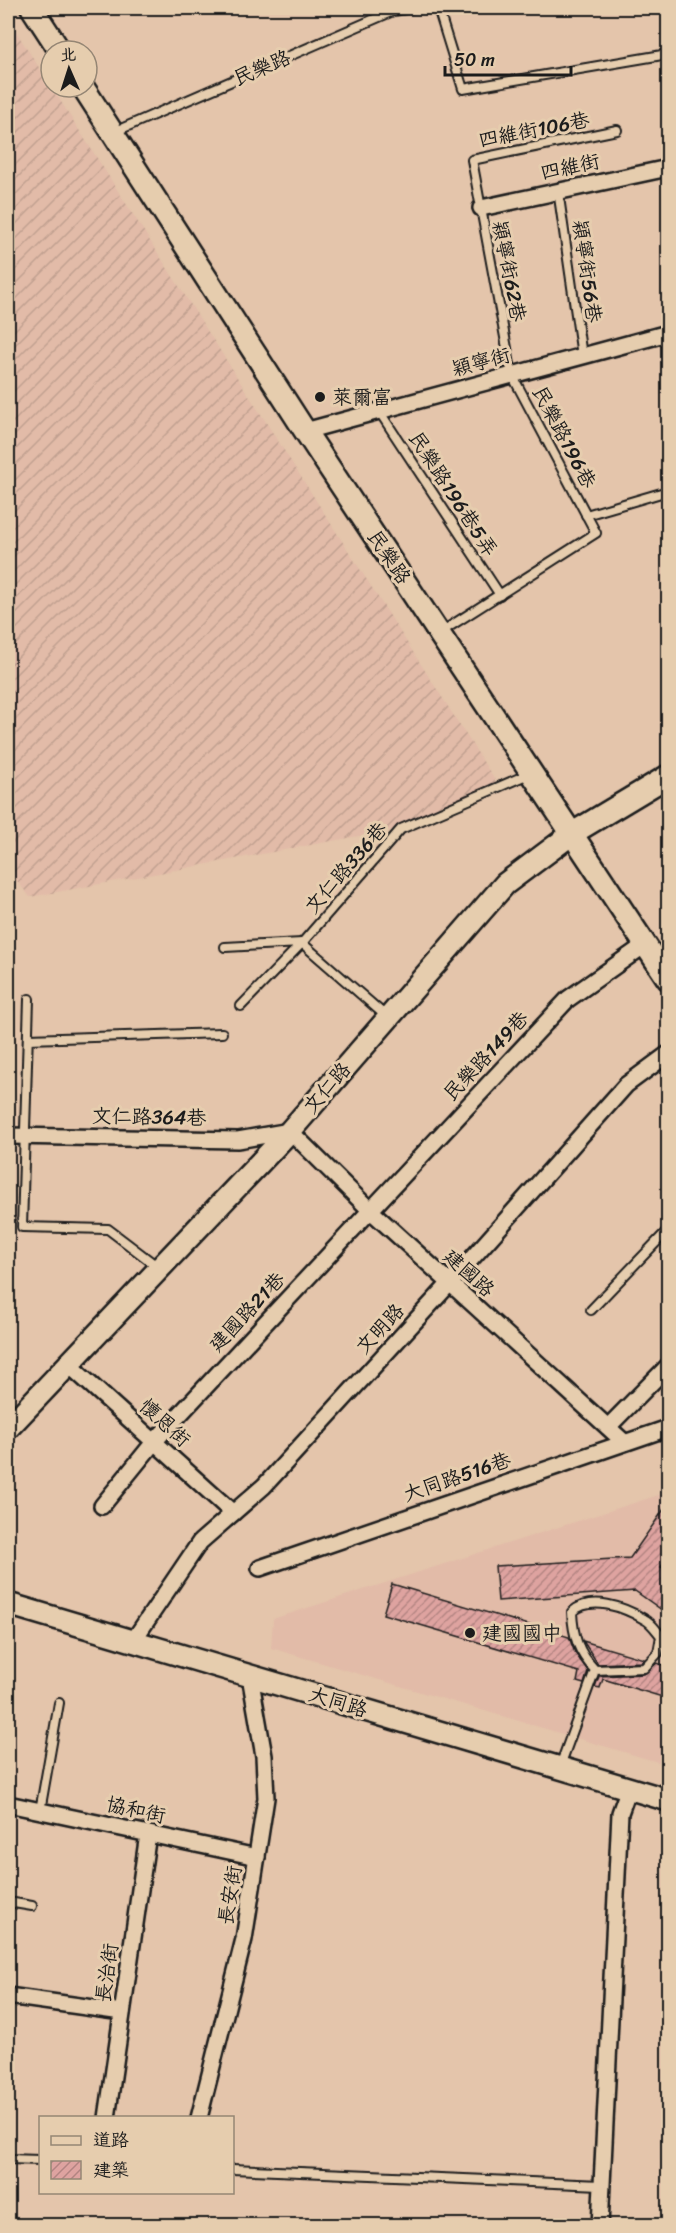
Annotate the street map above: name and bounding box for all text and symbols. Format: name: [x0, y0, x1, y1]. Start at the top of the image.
north arrow: [39, 39, 99, 99]
scale bar: [445, 39, 571, 77]
text: 北: [59, 40, 77, 69]
street label: 民樂路: [228, 40, 297, 96]
text: 50 m: [454, 44, 495, 76]
street label: 四維街106巷: [475, 102, 594, 158]
street label: 四維街: [537, 144, 603, 190]
street label: 穎寧街62巷: [482, 217, 536, 326]
street label: 穎寧街56巷: [562, 217, 612, 326]
street label: 穎寧街: [447, 337, 515, 387]
street label: 民樂路196巷: [522, 379, 606, 496]
place label: 萊爾富: [332, 380, 392, 415]
marker: 萊爾富: [313, 390, 327, 404]
street label: 民樂路196巷5弄: [399, 424, 507, 564]
street label: 民樂路: [358, 522, 421, 592]
street label: 文仁路336巷: [296, 813, 397, 922]
street label: 民樂路149巷: [435, 1002, 538, 1109]
street label: 文仁路: [294, 1053, 361, 1122]
street label: 文仁路364巷: [91, 1099, 208, 1136]
street label: 建國路: [435, 1240, 504, 1307]
street label: 建國路21巷: [200, 1263, 295, 1361]
street label: 文明路: [347, 1294, 414, 1363]
street label: 懷恩街: [131, 1390, 199, 1456]
street label: 大同路516巷: [398, 1442, 517, 1512]
place label: 建國國中: [482, 1616, 562, 1651]
marker: 建國國中: [463, 1626, 477, 1640]
street label: 大同路: [304, 1676, 373, 1728]
street label: 協和街: [103, 1787, 169, 1833]
street label: 長安街: [208, 1863, 252, 1927]
street label: 長治街: [85, 1941, 129, 2005]
legend: [39, 2116, 234, 2194]
text: 道路: [93, 2124, 129, 2156]
text: 建築: [93, 2154, 129, 2186]

